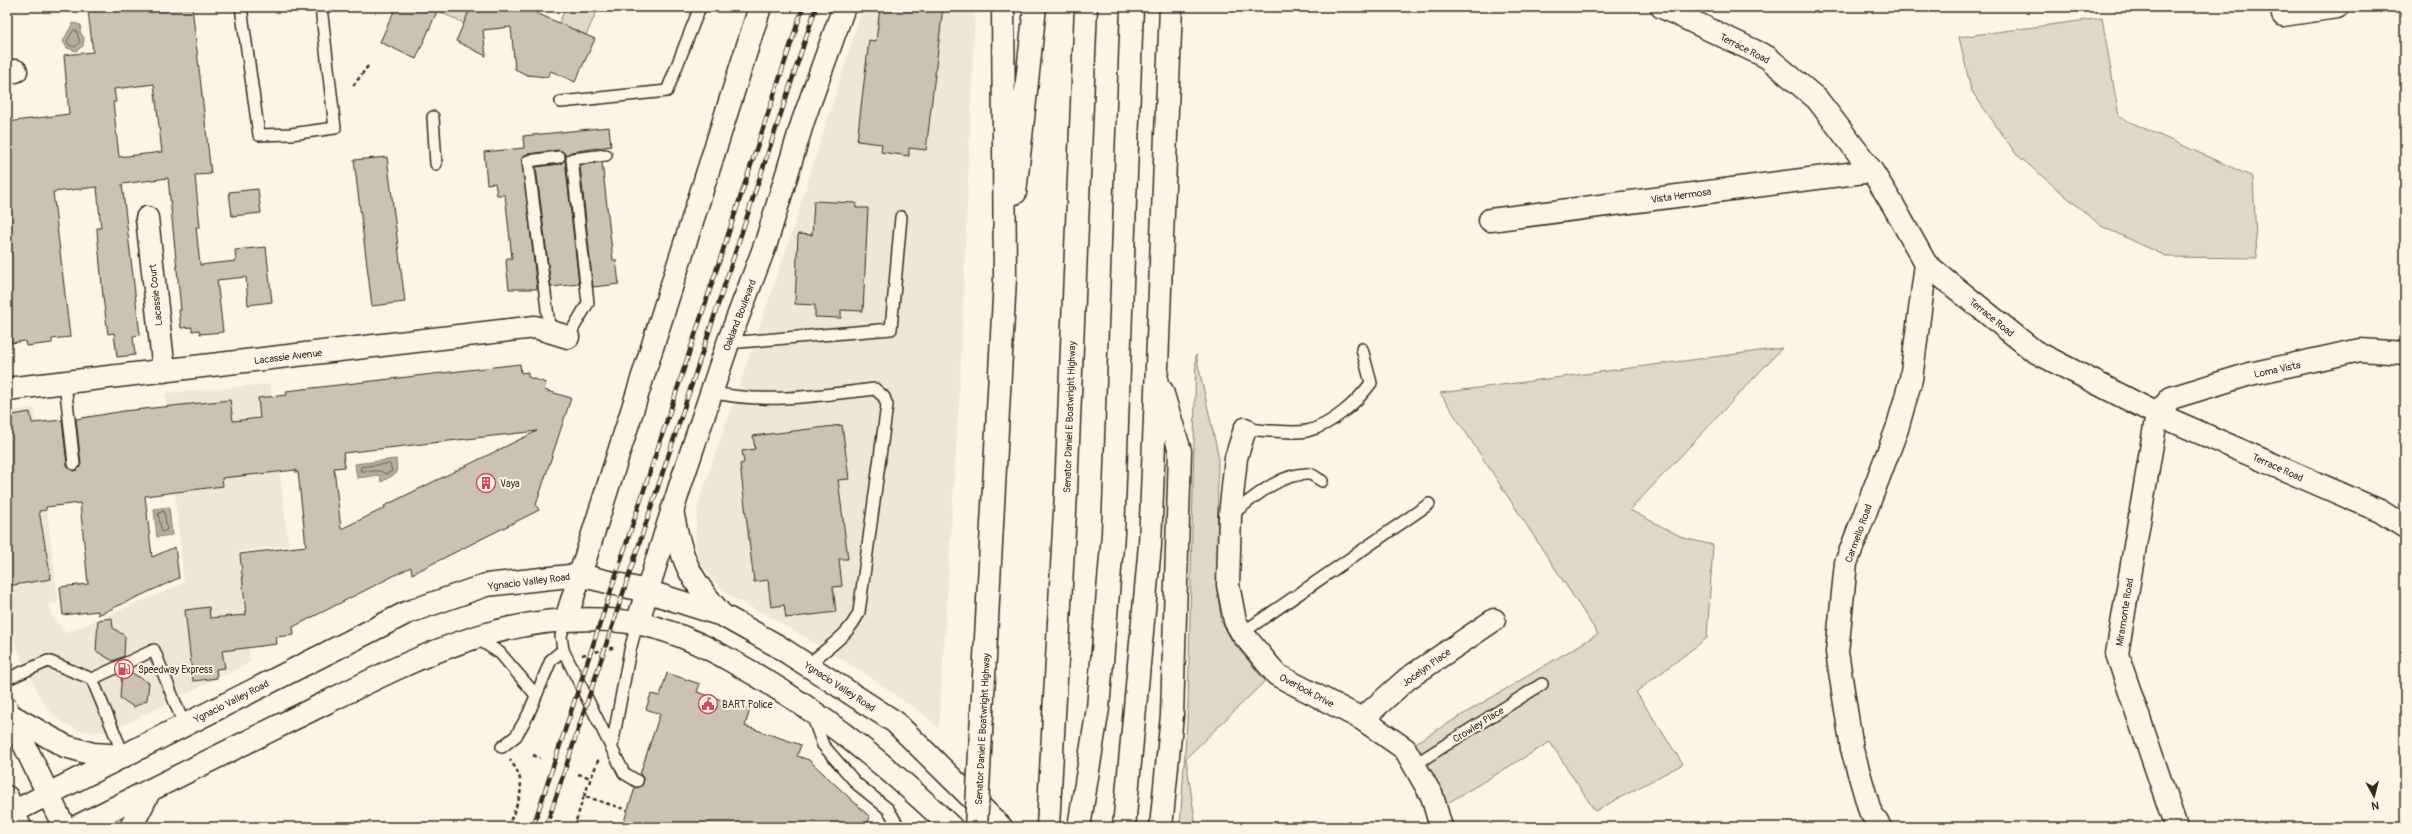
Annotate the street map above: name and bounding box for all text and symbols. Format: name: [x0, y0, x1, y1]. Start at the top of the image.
street label: Terrace Road: [1718, 31, 1772, 67]
street label: Vista Hermosa: [1650, 186, 1712, 206]
street label: Lacassie Court: [147, 262, 165, 326]
street label: Oakland Boulevard: [721, 278, 759, 353]
street label: Terrace Road: [1966, 296, 2016, 340]
street label: Senator Daniel E Boatwright Highway: [1061, 340, 1079, 493]
street label: Lacassie Avenue: [253, 347, 323, 367]
street label: Loma Vista: [2253, 359, 2302, 381]
street label: Terrace Road: [2250, 451, 2305, 485]
building icon: Vaya: [475, 472, 497, 494]
place label: Vaya: [500, 478, 520, 490]
street label: Carmello Road: [1843, 502, 1875, 564]
street label: Ygnacio Valley Road: [486, 571, 571, 593]
street label: Miramonte Road: [2114, 577, 2136, 647]
street label: Jocelyn Place: [1400, 646, 1453, 689]
street label: Senator Daniel E Boatwright Highway: [973, 652, 993, 805]
fuel station icon: Speedway Express: [113, 658, 135, 680]
street label: Ygnacio Valley Road: [801, 659, 877, 714]
place label: Speedway Express: [138, 664, 213, 676]
street label: Overlook Drive: [1277, 671, 1336, 710]
street label: Ygnacio Valley Road: [191, 678, 271, 726]
public building icon: BART Police: [697, 693, 719, 715]
place label: BART Police: [722, 699, 773, 711]
street label: Crowley Place: [1451, 704, 1506, 745]
north arrow: [2354, 776, 2394, 816]
text: N: [2370, 799, 2380, 812]

